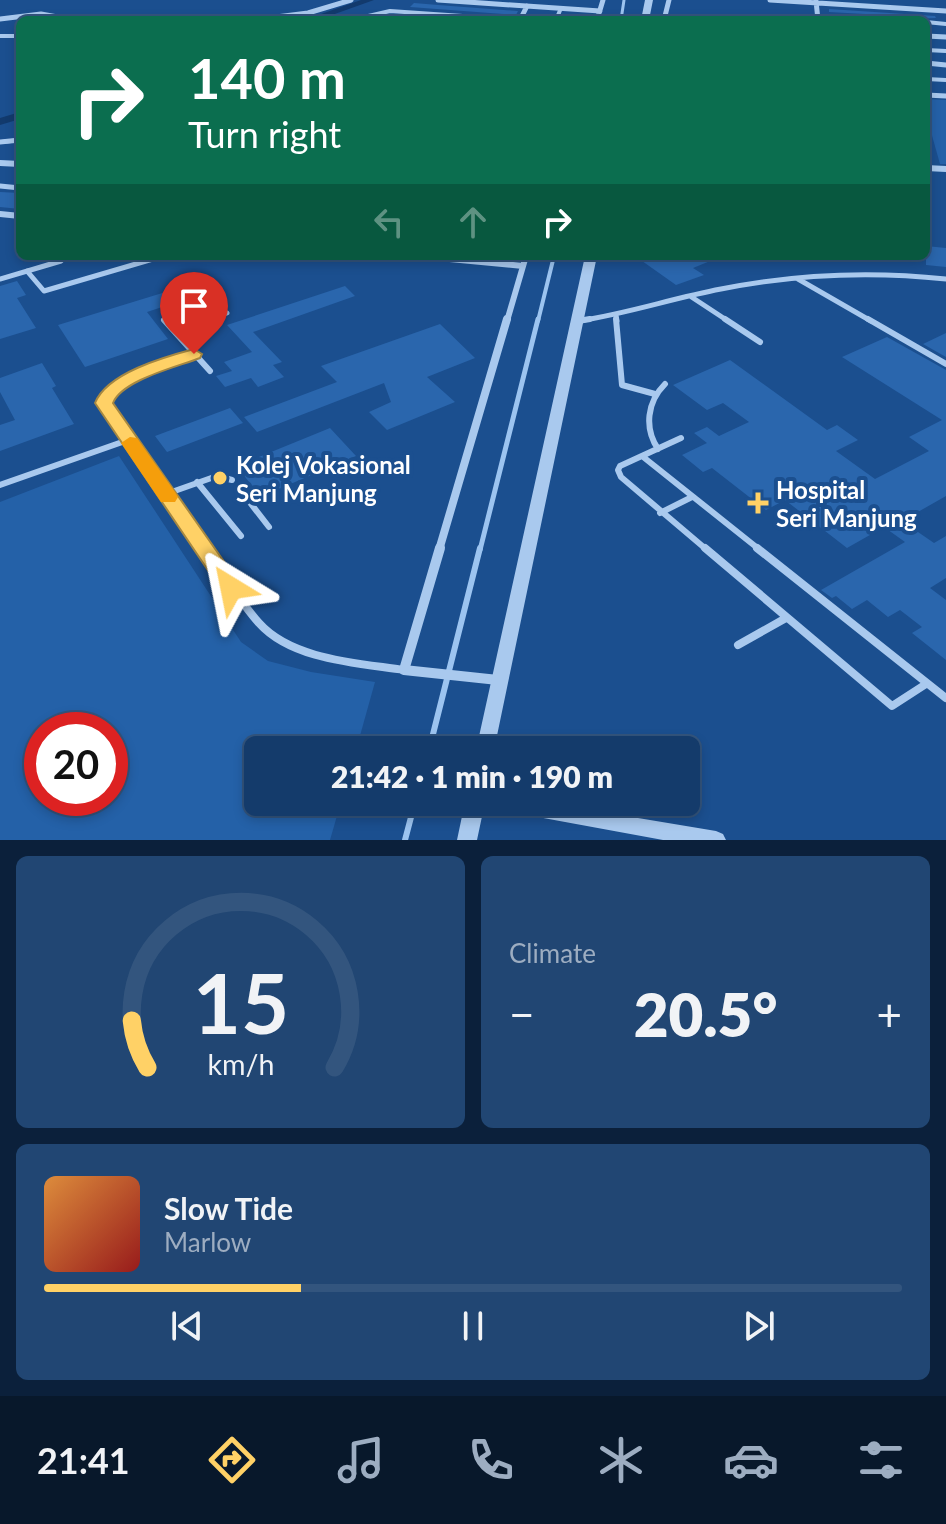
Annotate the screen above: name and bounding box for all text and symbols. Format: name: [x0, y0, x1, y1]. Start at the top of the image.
text: 140 m: [188, 44, 346, 111]
icon: right: [56, 48, 160, 152]
text: Turn right: [188, 112, 341, 156]
icon: left: [367, 200, 411, 244]
icon: ahead: [451, 200, 495, 244]
icon: right: [535, 200, 579, 244]
pin: [160, 272, 228, 354]
icon: arrive: [172, 284, 216, 328]
place label: Kolej Vokasional Seri Manjung: [236, 450, 411, 507]
marker: Kolej Vokasional Seri Manjung: [211, 469, 229, 487]
place label: Hospital Seri Manjung: [776, 475, 917, 532]
marker: Hospital Seri Manjung: [747, 492, 769, 514]
position arrow: [189, 546, 273, 630]
speed limit sign: 20: [24, 712, 128, 816]
text: 21:42 · 1 min · 190 m: [331, 758, 613, 794]
text: Climate: [509, 937, 596, 969]
text: 15: [192, 952, 289, 1052]
text: 20.5°: [634, 978, 777, 1050]
text: −: [509, 988, 535, 1040]
text: +: [876, 988, 902, 1040]
text: km/h: [207, 1047, 274, 1081]
text: Slow Tide: [164, 1190, 293, 1226]
text: Marlow: [164, 1226, 251, 1258]
icon: previous: [165, 1304, 209, 1348]
icon: pause: [451, 1304, 495, 1348]
icon: next: [737, 1304, 781, 1348]
icon: directions: [204, 1432, 260, 1488]
icon: music: [333, 1432, 389, 1488]
icon: phone: [463, 1432, 519, 1488]
icon: climate: [593, 1432, 649, 1488]
icon: car: [723, 1432, 779, 1488]
icon: filters: [853, 1432, 909, 1488]
text: 21:41: [37, 1438, 130, 1482]

